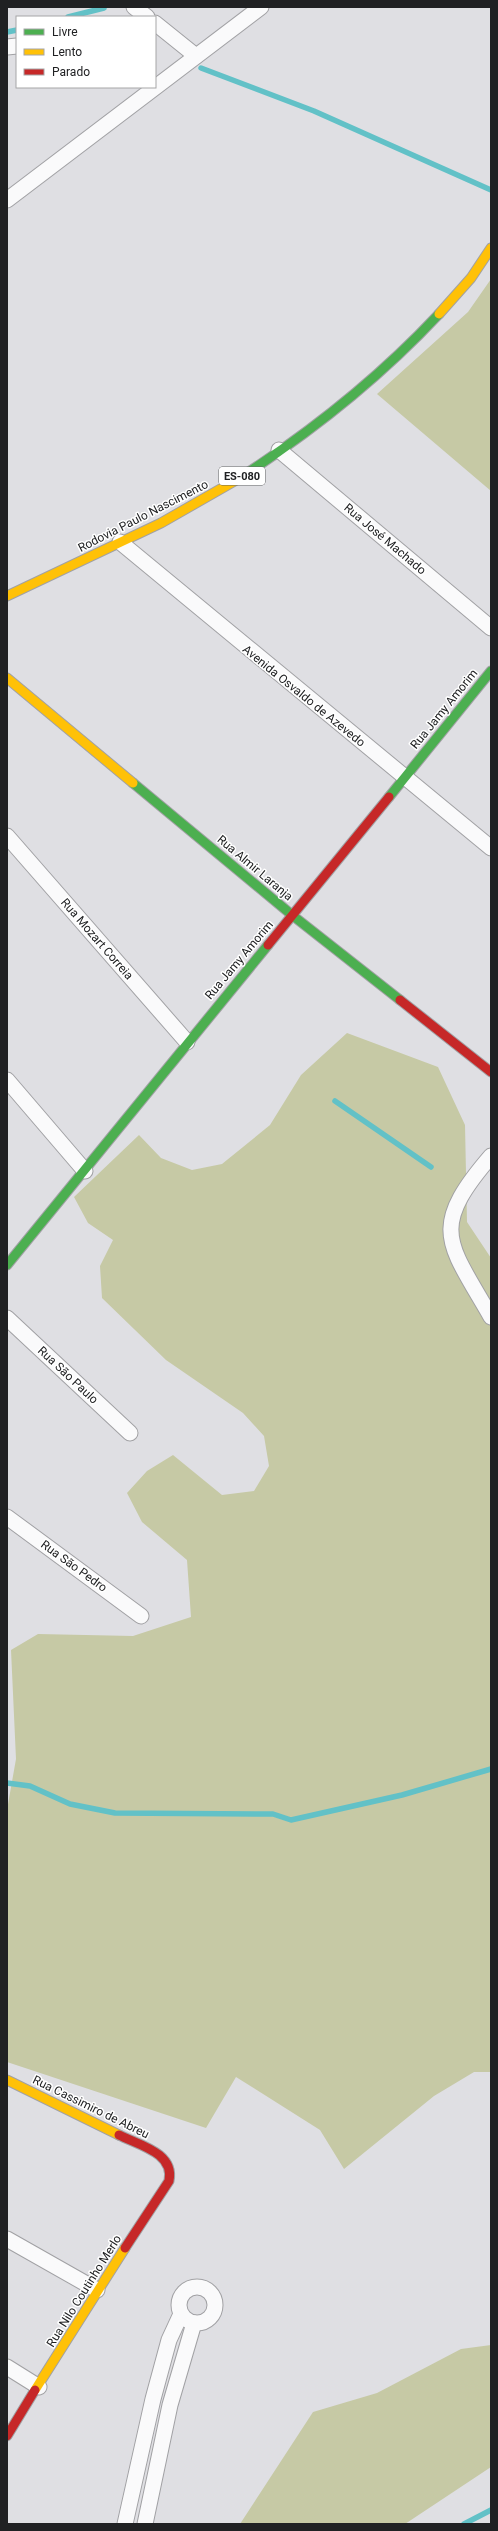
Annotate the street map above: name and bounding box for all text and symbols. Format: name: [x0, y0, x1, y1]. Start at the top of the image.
legend: [16, 16, 156, 88]
text: Livre: [52, 25, 78, 39]
text: Lento: [52, 45, 82, 59]
text: Parado: [52, 65, 90, 79]
road number: ES-080: [219, 467, 265, 485]
street label: Rodovia Paulo Nascimento: [76, 477, 210, 555]
street label: Rua José Machado: [341, 501, 429, 577]
street label: Avenida Osvaldo de Azevedo: [240, 642, 368, 750]
street label: Rua Jamy Amorim: [408, 666, 480, 752]
street label: Rua Almir Laranja: [214, 832, 296, 904]
street label: Rua Mozart Correia: [58, 896, 136, 982]
street label: Rua Jamy Amorim: [202, 918, 276, 1002]
street label: Rua São Paulo: [35, 1343, 101, 1407]
street label: Rua São Pedro: [38, 1537, 110, 1595]
street label: Rua Cassimiro de Abreu: [30, 2073, 152, 2141]
street label: Rua Nilo Coutinho Merlo: [44, 2232, 124, 2350]

